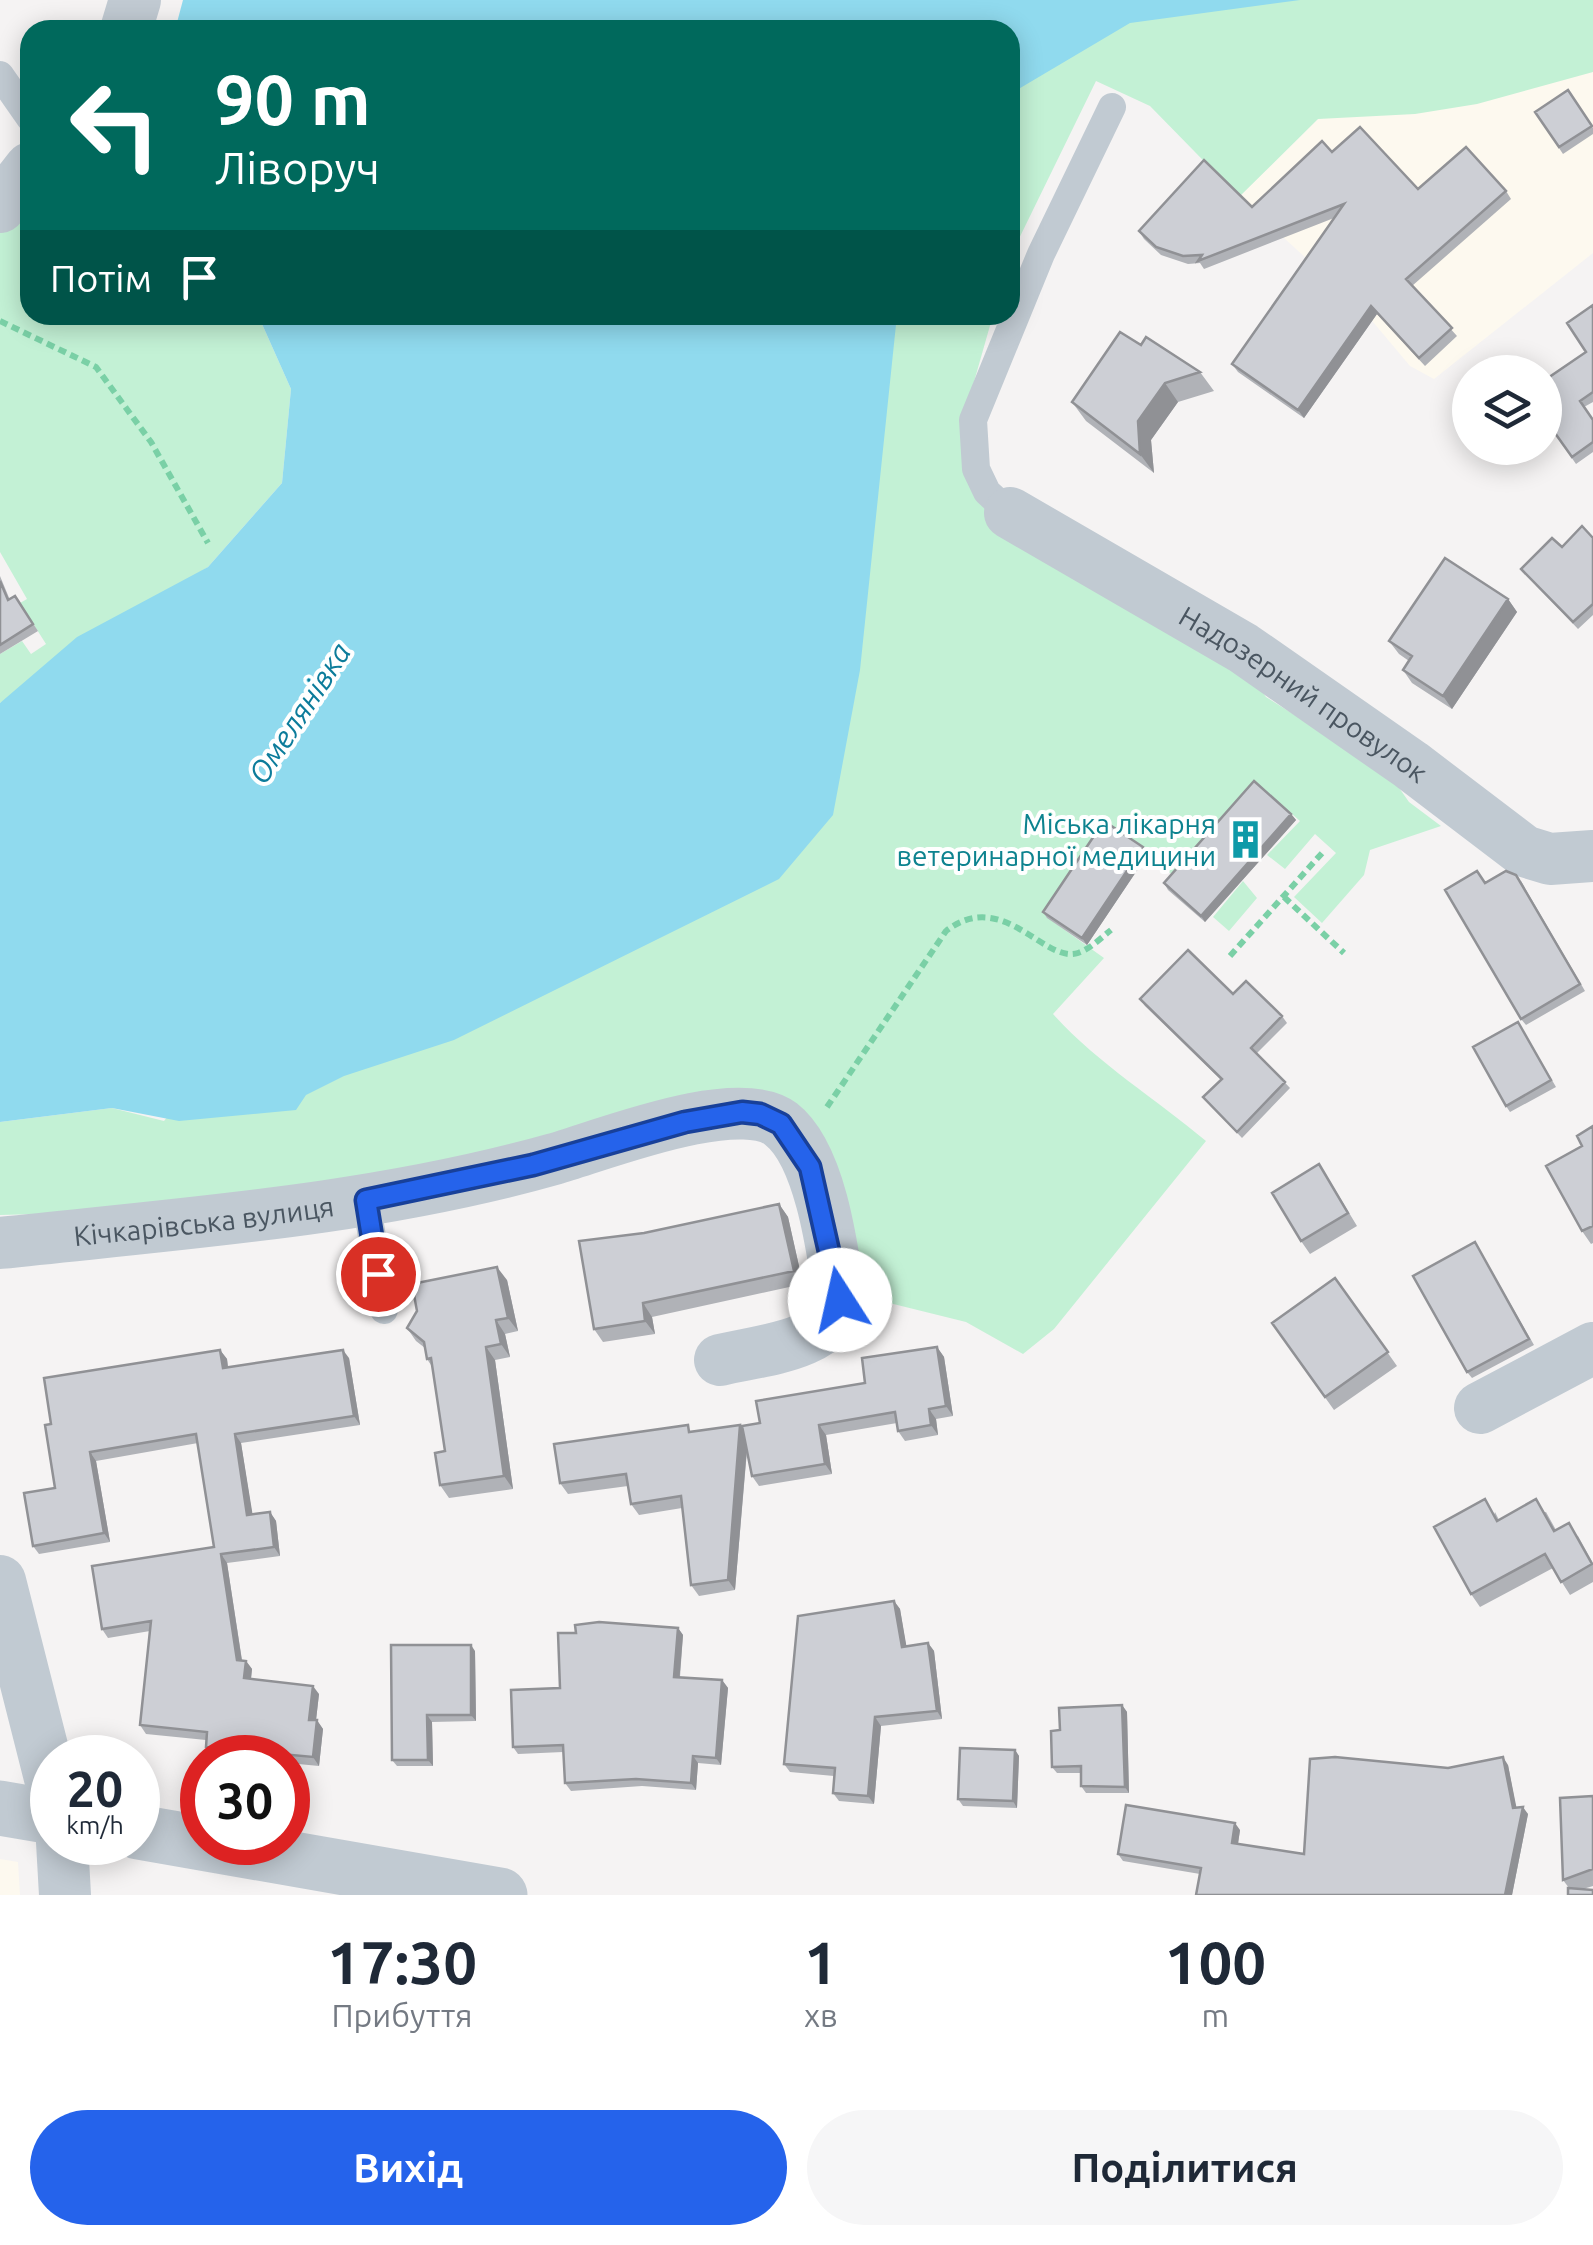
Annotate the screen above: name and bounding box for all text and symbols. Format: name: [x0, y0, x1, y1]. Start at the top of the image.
icon: left: [50, 60, 180, 190]
text: 90 m: [215, 60, 371, 138]
text: Ліворуч: [215, 142, 380, 193]
icon: arrive: [172, 250, 227, 305]
text: Потім: [50, 257, 152, 299]
map controls: [1452, 355, 1562, 465]
button: layers: [1452, 355, 1562, 465]
street label: Надозерний провулок: [1174, 599, 1434, 788]
water label: Омелянівка: [241, 636, 357, 790]
place label: Міська лікарня ветеринарної медицини: [897, 808, 1216, 871]
building icon: Міська лікарня ветеринарної медицини: [1225, 818, 1267, 860]
street label: Кічкарівська вулиця: [72, 1190, 336, 1251]
pin: [336, 1232, 421, 1317]
icon: arrive: [351, 1247, 406, 1302]
position arrow: [788, 1248, 892, 1352]
speed limit sign: 30: [180, 1735, 310, 1865]
text: 20: [67, 1760, 123, 1816]
text: km/h: [66, 1811, 124, 1839]
text: 17:30: [327, 1928, 477, 1995]
text: 1: [804, 1928, 838, 1995]
text: 100: [1165, 1928, 1266, 1995]
text: Прибуття: [332, 1997, 472, 2033]
text: хв: [804, 1997, 838, 2033]
text: m: [1202, 1997, 1229, 2033]
button: Вихід: [30, 2110, 787, 2225]
button: Поділитися: [807, 2110, 1563, 2225]

